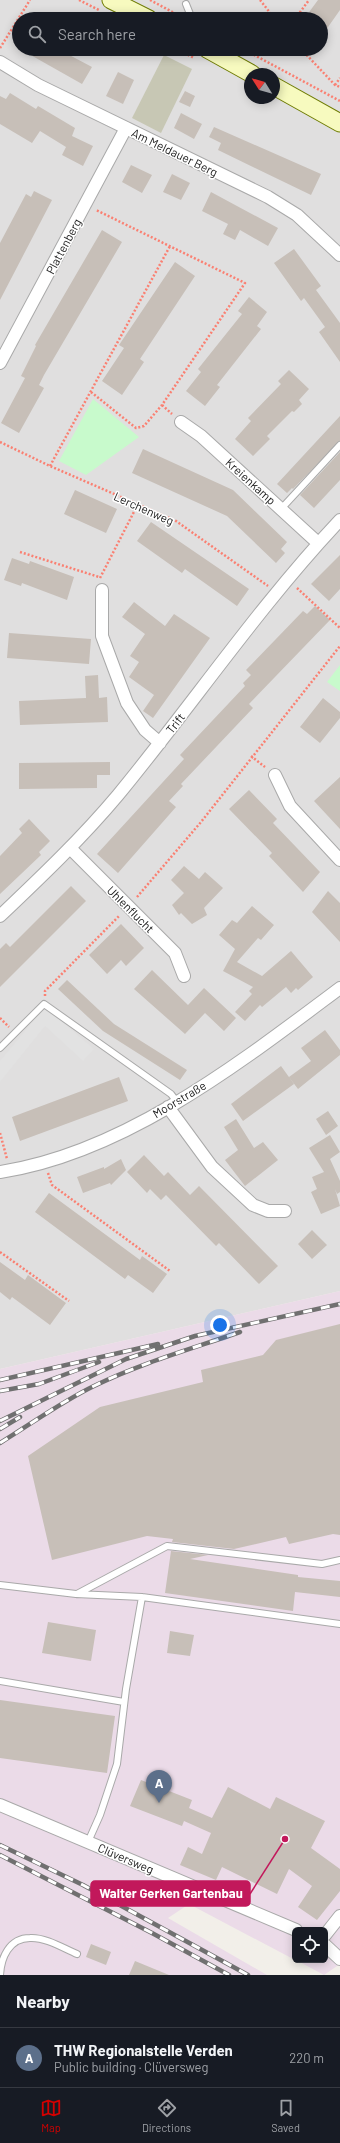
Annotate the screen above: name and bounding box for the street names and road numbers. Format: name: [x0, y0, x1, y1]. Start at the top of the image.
street label: Am Meldauer Berg: [130, 125, 220, 179]
street label: Plattenberg: [43, 216, 83, 276]
street label: Kreienkamp: [223, 455, 279, 507]
street label: Lerchenweg: [112, 489, 176, 527]
street label: Trift: [163, 710, 187, 736]
street label: Uhlenflucht: [105, 883, 157, 935]
street label: Moorstraße: [150, 1078, 208, 1120]
street label: Clüversweg: [96, 1840, 156, 1876]

